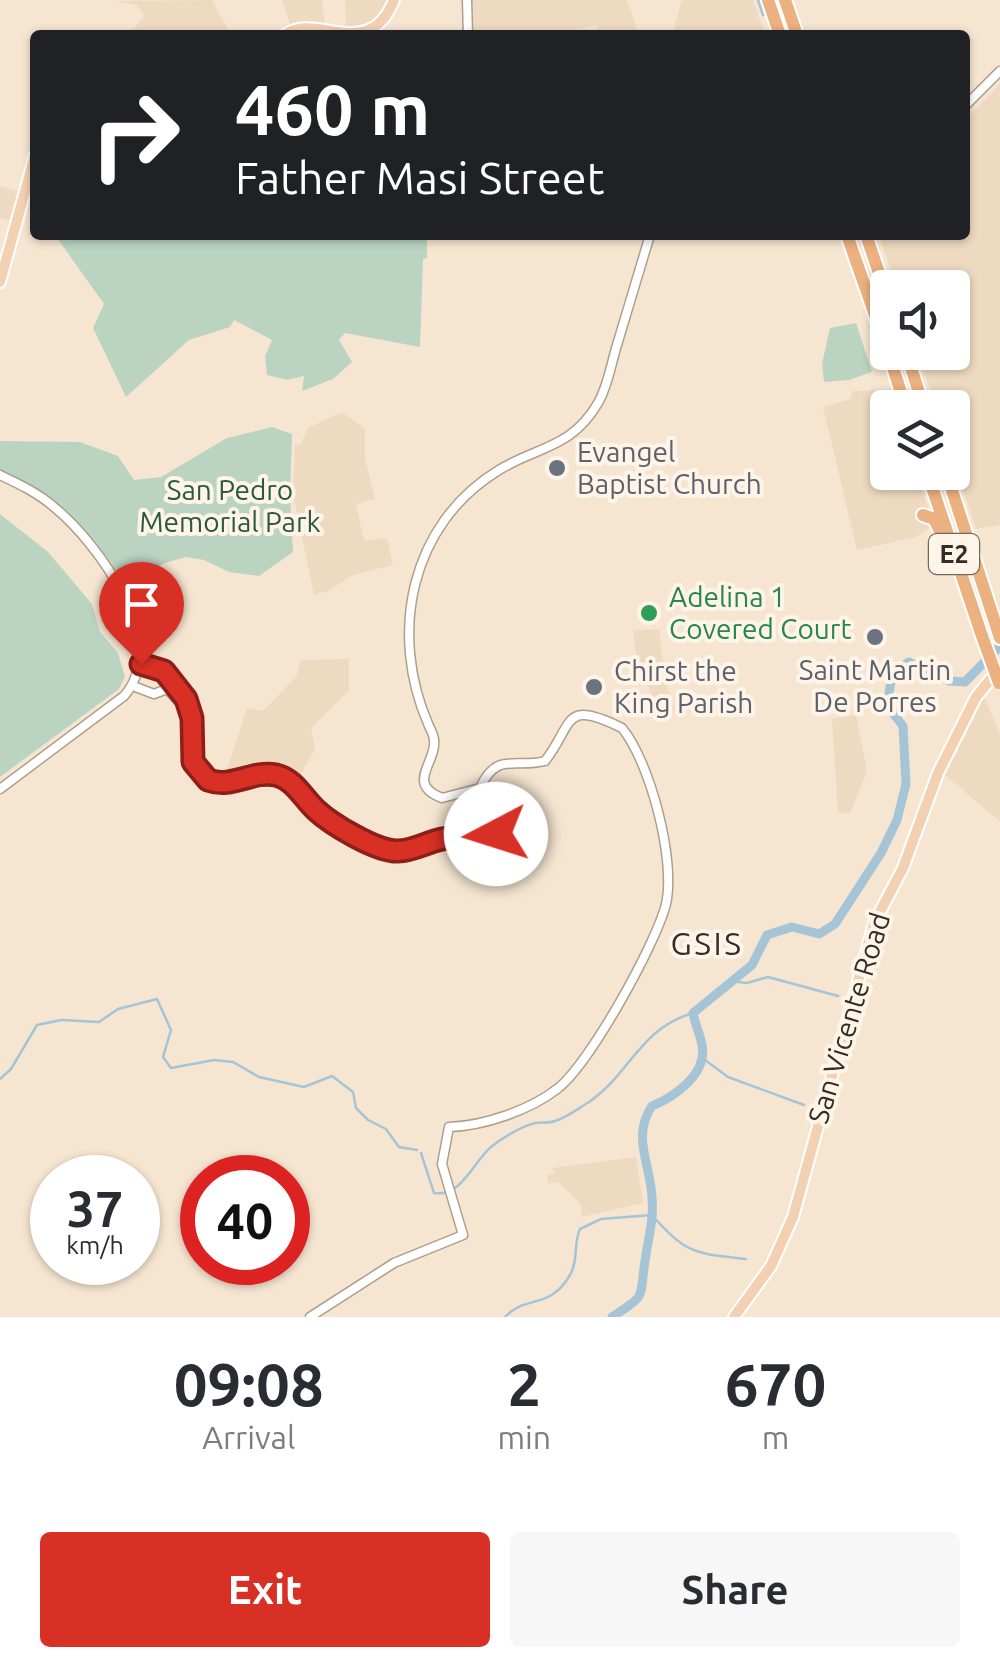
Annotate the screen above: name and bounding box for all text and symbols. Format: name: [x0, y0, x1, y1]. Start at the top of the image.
icon: right: [70, 70, 200, 200]
text: 460 m: [235, 70, 430, 148]
text: Father Masi Street: [235, 152, 604, 203]
map controls: [870, 270, 970, 490]
button: sound: [870, 270, 970, 370]
button: layers: [870, 390, 970, 490]
place label: Evangel Baptist Church: [577, 436, 762, 499]
marker: Evangel Baptist Church: [546, 457, 568, 479]
park label: San Pedro Memorial Park: [139, 474, 321, 537]
road number: E2: [929, 534, 979, 574]
pin: [99, 562, 184, 665]
icon: arrive: [114, 577, 169, 632]
place label: Adelina 1 Covered Court: [669, 581, 851, 644]
marker: Adelina 1 Covered Court: [638, 602, 660, 624]
marker: Saint Martin De Porres: [864, 626, 886, 648]
place label: Saint Martin De Porres: [799, 654, 951, 717]
place label: Chirst the King Parish: [614, 655, 753, 718]
marker: Chirst the King Parish: [583, 676, 605, 698]
position arrow: [444, 782, 548, 886]
street label: San Vicente Road: [802, 909, 895, 1127]
district label: GSIS: [671, 925, 743, 961]
speed limit sign: 40: [180, 1155, 310, 1285]
text: 37: [67, 1180, 123, 1236]
text: km/h: [66, 1231, 124, 1259]
text: 09:08: [174, 1350, 324, 1417]
text: 2: [507, 1350, 541, 1417]
text: 670: [725, 1350, 826, 1417]
text: Arrival: [202, 1419, 295, 1455]
text: min: [497, 1419, 551, 1455]
text: m: [762, 1419, 789, 1455]
button: Exit: [40, 1532, 490, 1647]
button: Share: [510, 1532, 960, 1647]

